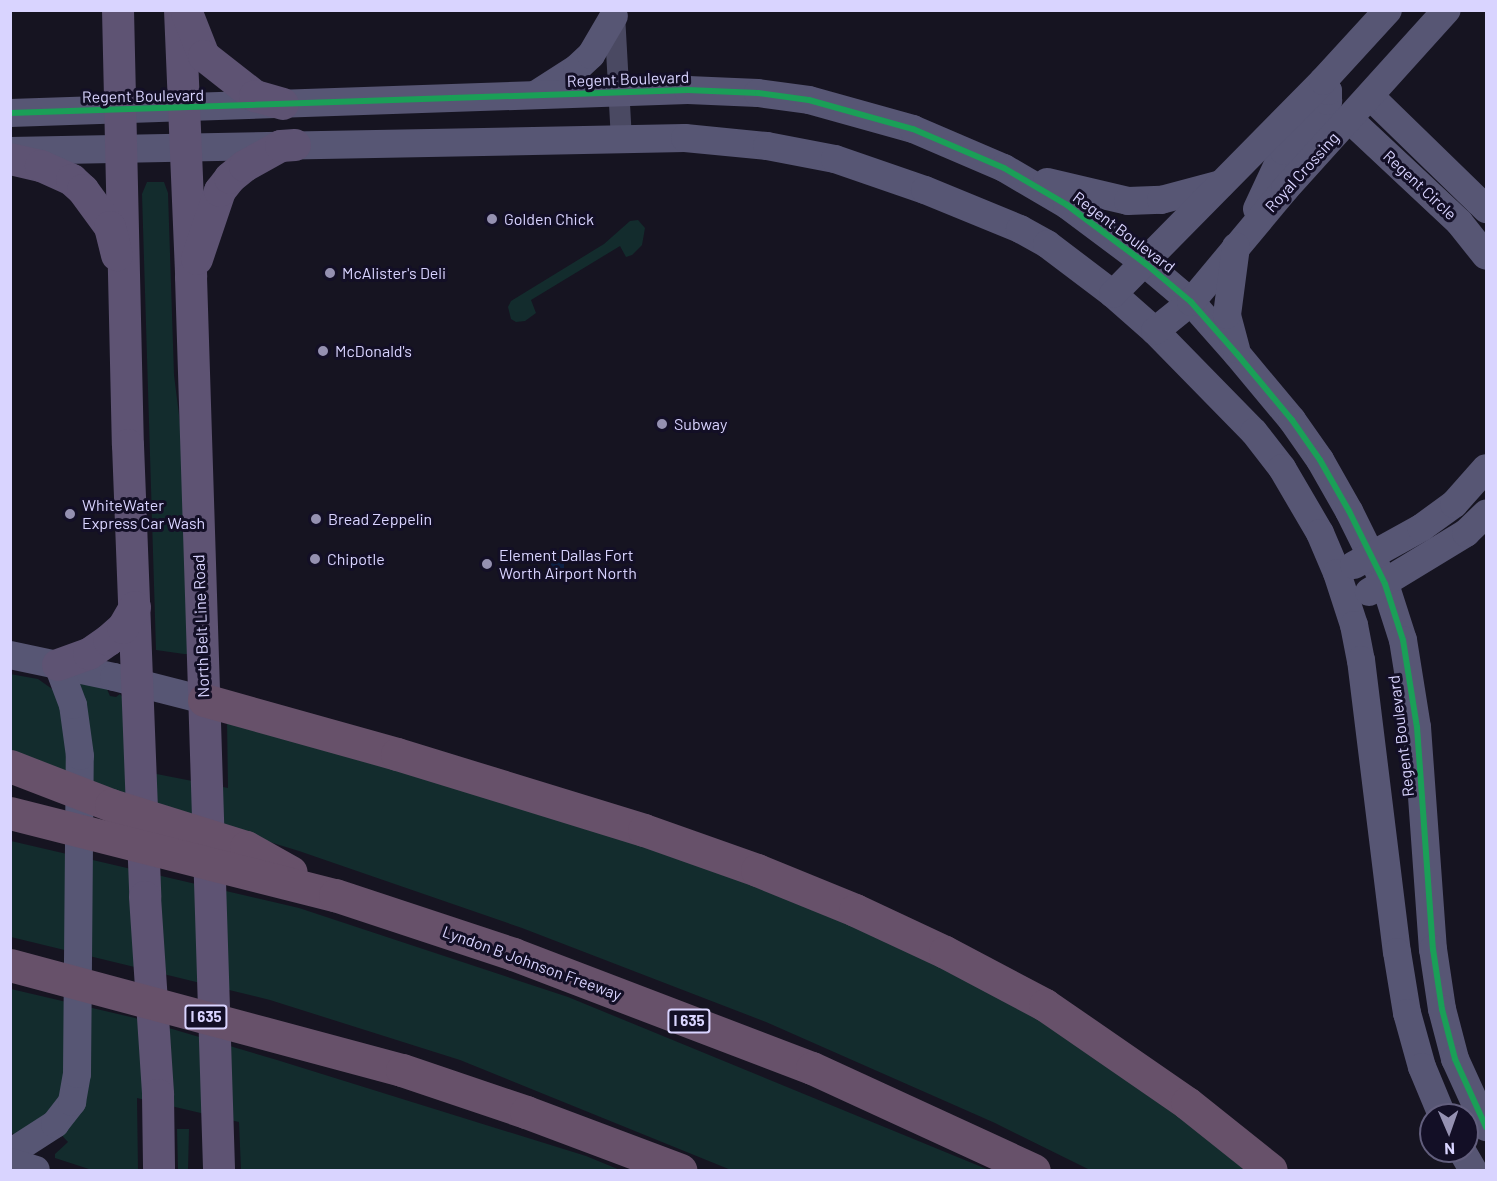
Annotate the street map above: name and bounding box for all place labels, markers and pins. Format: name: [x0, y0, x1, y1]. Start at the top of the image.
place label: Golden Chick: [504, 209, 594, 229]
marker: Golden Chick: [485, 212, 499, 226]
place label: McAlister's Deli: [342, 263, 446, 283]
marker: McAlister's Deli: [323, 266, 337, 280]
place label: McDonald's: [335, 341, 412, 361]
marker: McDonald's: [316, 344, 330, 358]
place label: Subway: [674, 414, 727, 434]
marker: Subway: [655, 417, 669, 431]
place label: WhiteWater Express Car Wash: [82, 495, 205, 533]
marker: WhiteWater Express Car Wash: [63, 507, 77, 521]
place label: Bread Zeppelin: [328, 509, 432, 529]
marker: Bread Zeppelin: [309, 512, 323, 526]
place label: Element Dallas Fort Worth Airport North: [499, 545, 637, 583]
place label: Chipotle: [327, 549, 385, 569]
marker: Chipotle: [308, 552, 322, 566]
marker: Element Dallas Fort Worth Airport North: [480, 557, 494, 571]

